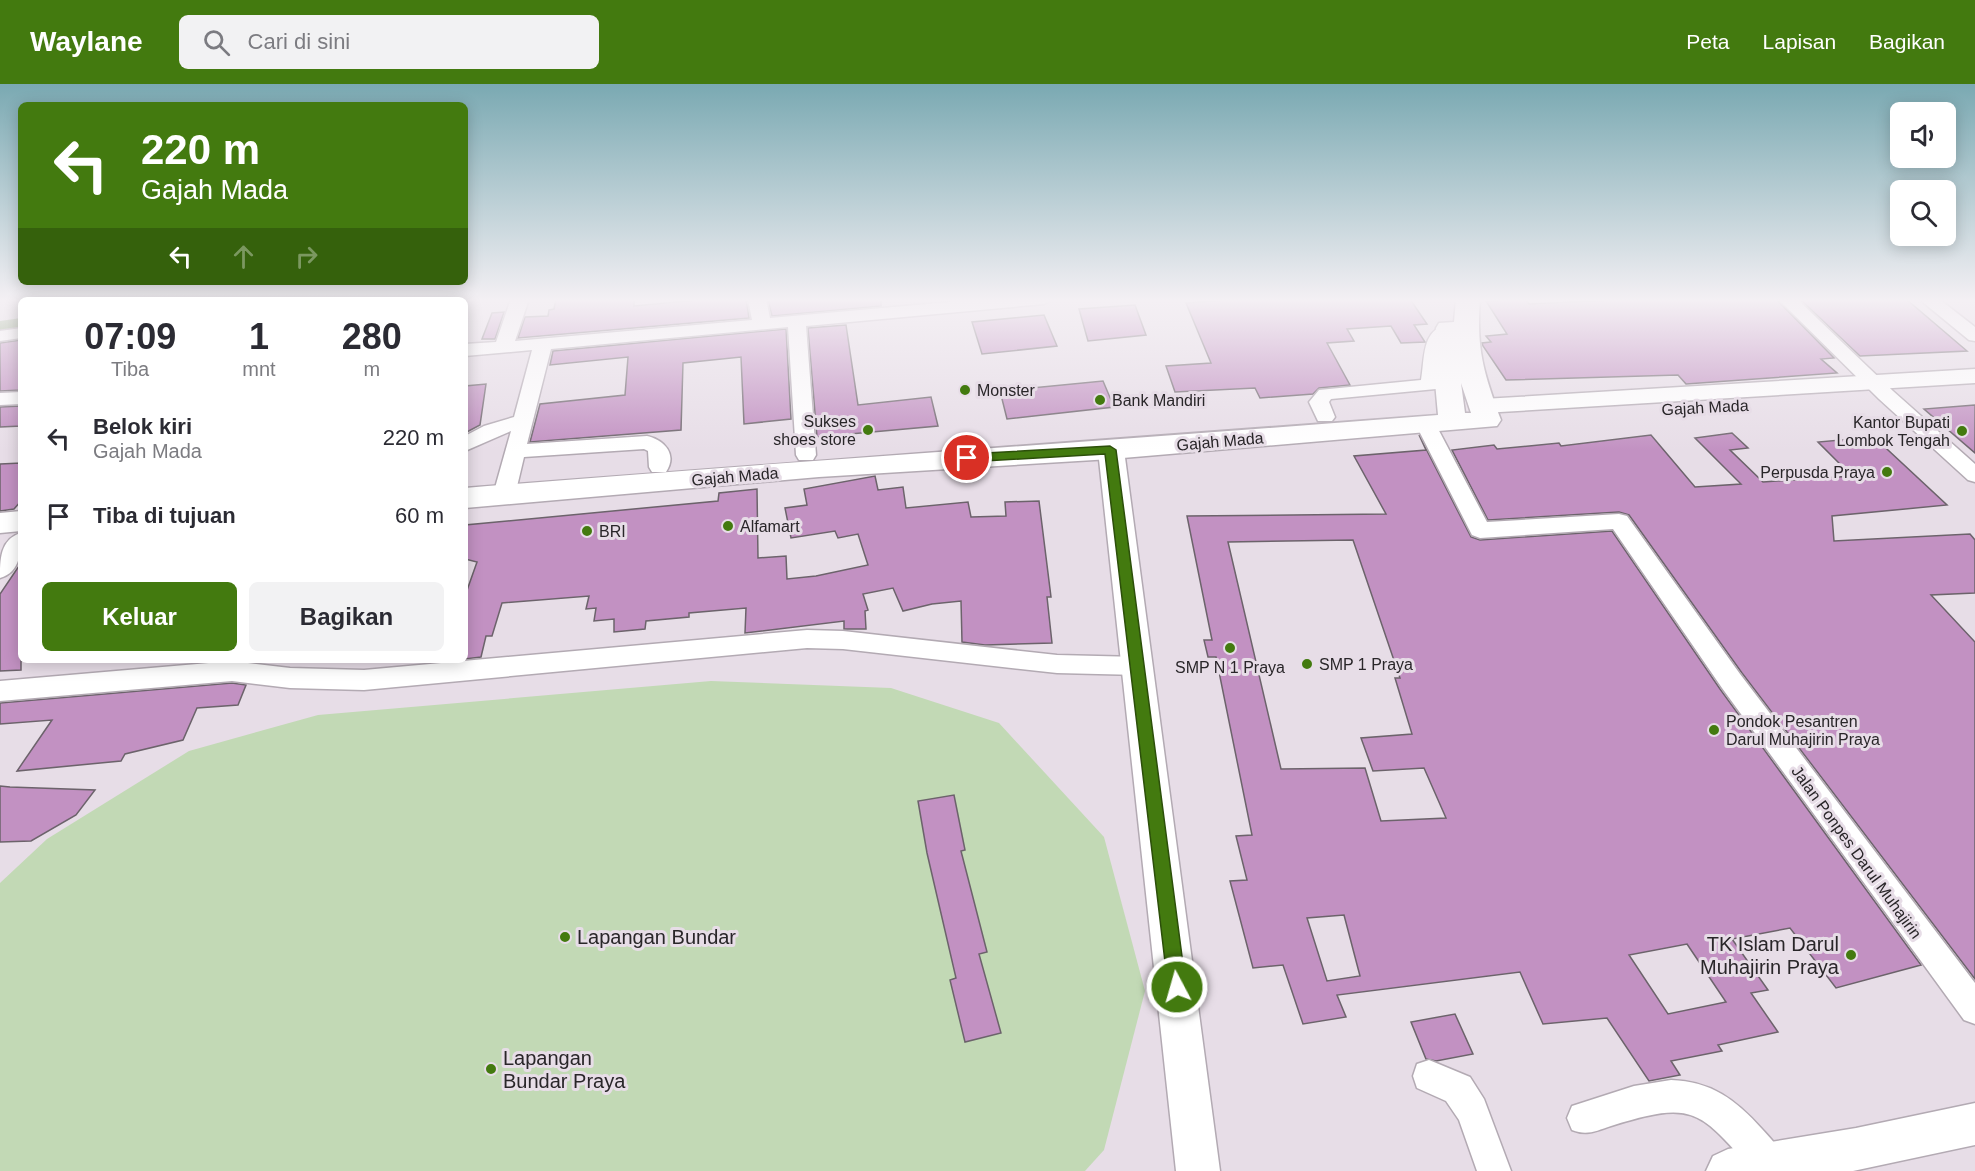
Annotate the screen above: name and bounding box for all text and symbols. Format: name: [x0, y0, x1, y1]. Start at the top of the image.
search box: [179, 15, 599, 69]
text: Waylane: [30, 26, 143, 57]
icon: search: [200, 26, 233, 59]
text: Cari di sini: [248, 29, 350, 54]
text: Peta: [1686, 30, 1730, 53]
text: Lapisan: [1763, 30, 1836, 53]
text: Bagikan: [1869, 30, 1945, 53]
map controls: [1890, 102, 1956, 246]
button: sound: [1890, 102, 1956, 168]
icon: left: [42, 126, 120, 204]
text: 220 m: [141, 126, 260, 173]
text: Gajah Mada: [141, 175, 288, 205]
button: search: [1890, 180, 1956, 246]
icon: left: [164, 240, 197, 273]
icon: ahead: [227, 240, 260, 273]
icon: right: [290, 240, 323, 273]
text: 07:09: [84, 316, 176, 357]
text: 1: [249, 316, 269, 357]
text: 280: [342, 316, 402, 357]
text: Tiba: [111, 358, 149, 380]
text: mnt: [242, 358, 276, 380]
text: m: [364, 358, 380, 380]
place label: Monster: [977, 382, 1035, 399]
marker: Monster: [958, 383, 972, 397]
place label: Bank Mandiri: [1112, 392, 1205, 409]
marker: Bank Mandiri: [1093, 393, 1107, 407]
street label: Gajah Mada: [1661, 397, 1749, 418]
place label: Sukses shoes store: [773, 413, 856, 448]
text: Belok kiri: [93, 414, 192, 439]
place label: Kantor Bupati Lombok Tengah: [1836, 414, 1950, 449]
icon: left: [42, 422, 75, 455]
marker: Sukses shoes store: [861, 423, 875, 437]
marker: Kantor Bupati Lombok Tengah: [1955, 424, 1969, 438]
text: 220 m: [383, 425, 444, 450]
street label: Gajah Mada: [1176, 429, 1264, 454]
pin: [941, 432, 992, 483]
text: Gajah Mada: [93, 440, 202, 462]
icon: arrive: [950, 441, 983, 474]
street label: Gajah Mada: [691, 464, 779, 489]
place label: Perpusda Praya: [1760, 464, 1875, 481]
marker: Perpusda Praya: [1880, 465, 1894, 479]
icon: arrive: [42, 500, 75, 533]
text: Tiba di tujuan: [93, 503, 236, 528]
text: 60 m: [395, 503, 444, 528]
place label: Alfamart: [740, 518, 800, 535]
marker: Alfamart: [721, 519, 735, 533]
place label: BRI: [599, 523, 626, 540]
marker: BRI: [580, 524, 594, 538]
button: Keluar: [42, 582, 237, 651]
button: Bagikan: [249, 582, 444, 651]
marker: SMP N 1 Praya: [1223, 641, 1237, 655]
place label: SMP 1 Praya: [1319, 656, 1413, 673]
marker: SMP 1 Praya: [1300, 657, 1314, 671]
place label: SMP N 1 Praya: [1175, 659, 1285, 676]
place label: Pondok Pesantren Darul Muhajirin Praya: [1726, 713, 1880, 748]
marker: Pondok Pesantren Darul Muhajirin Praya: [1707, 723, 1721, 737]
street label: Jalan Ponpes Darul Muhajirin: [1788, 763, 1925, 942]
place label: Lapangan Bundar: [577, 926, 736, 948]
marker: Lapangan Bundar: [558, 930, 572, 944]
place label: TK Islam Darul Muhajirin Praya: [1700, 933, 1840, 978]
marker: TK Islam Darul Muhajirin Praya: [1844, 948, 1858, 962]
position arrow: [1145, 955, 1209, 1019]
place label: Lapangan Bundar Praya: [503, 1047, 626, 1092]
marker: Lapangan Bundar Praya: [484, 1062, 498, 1076]

